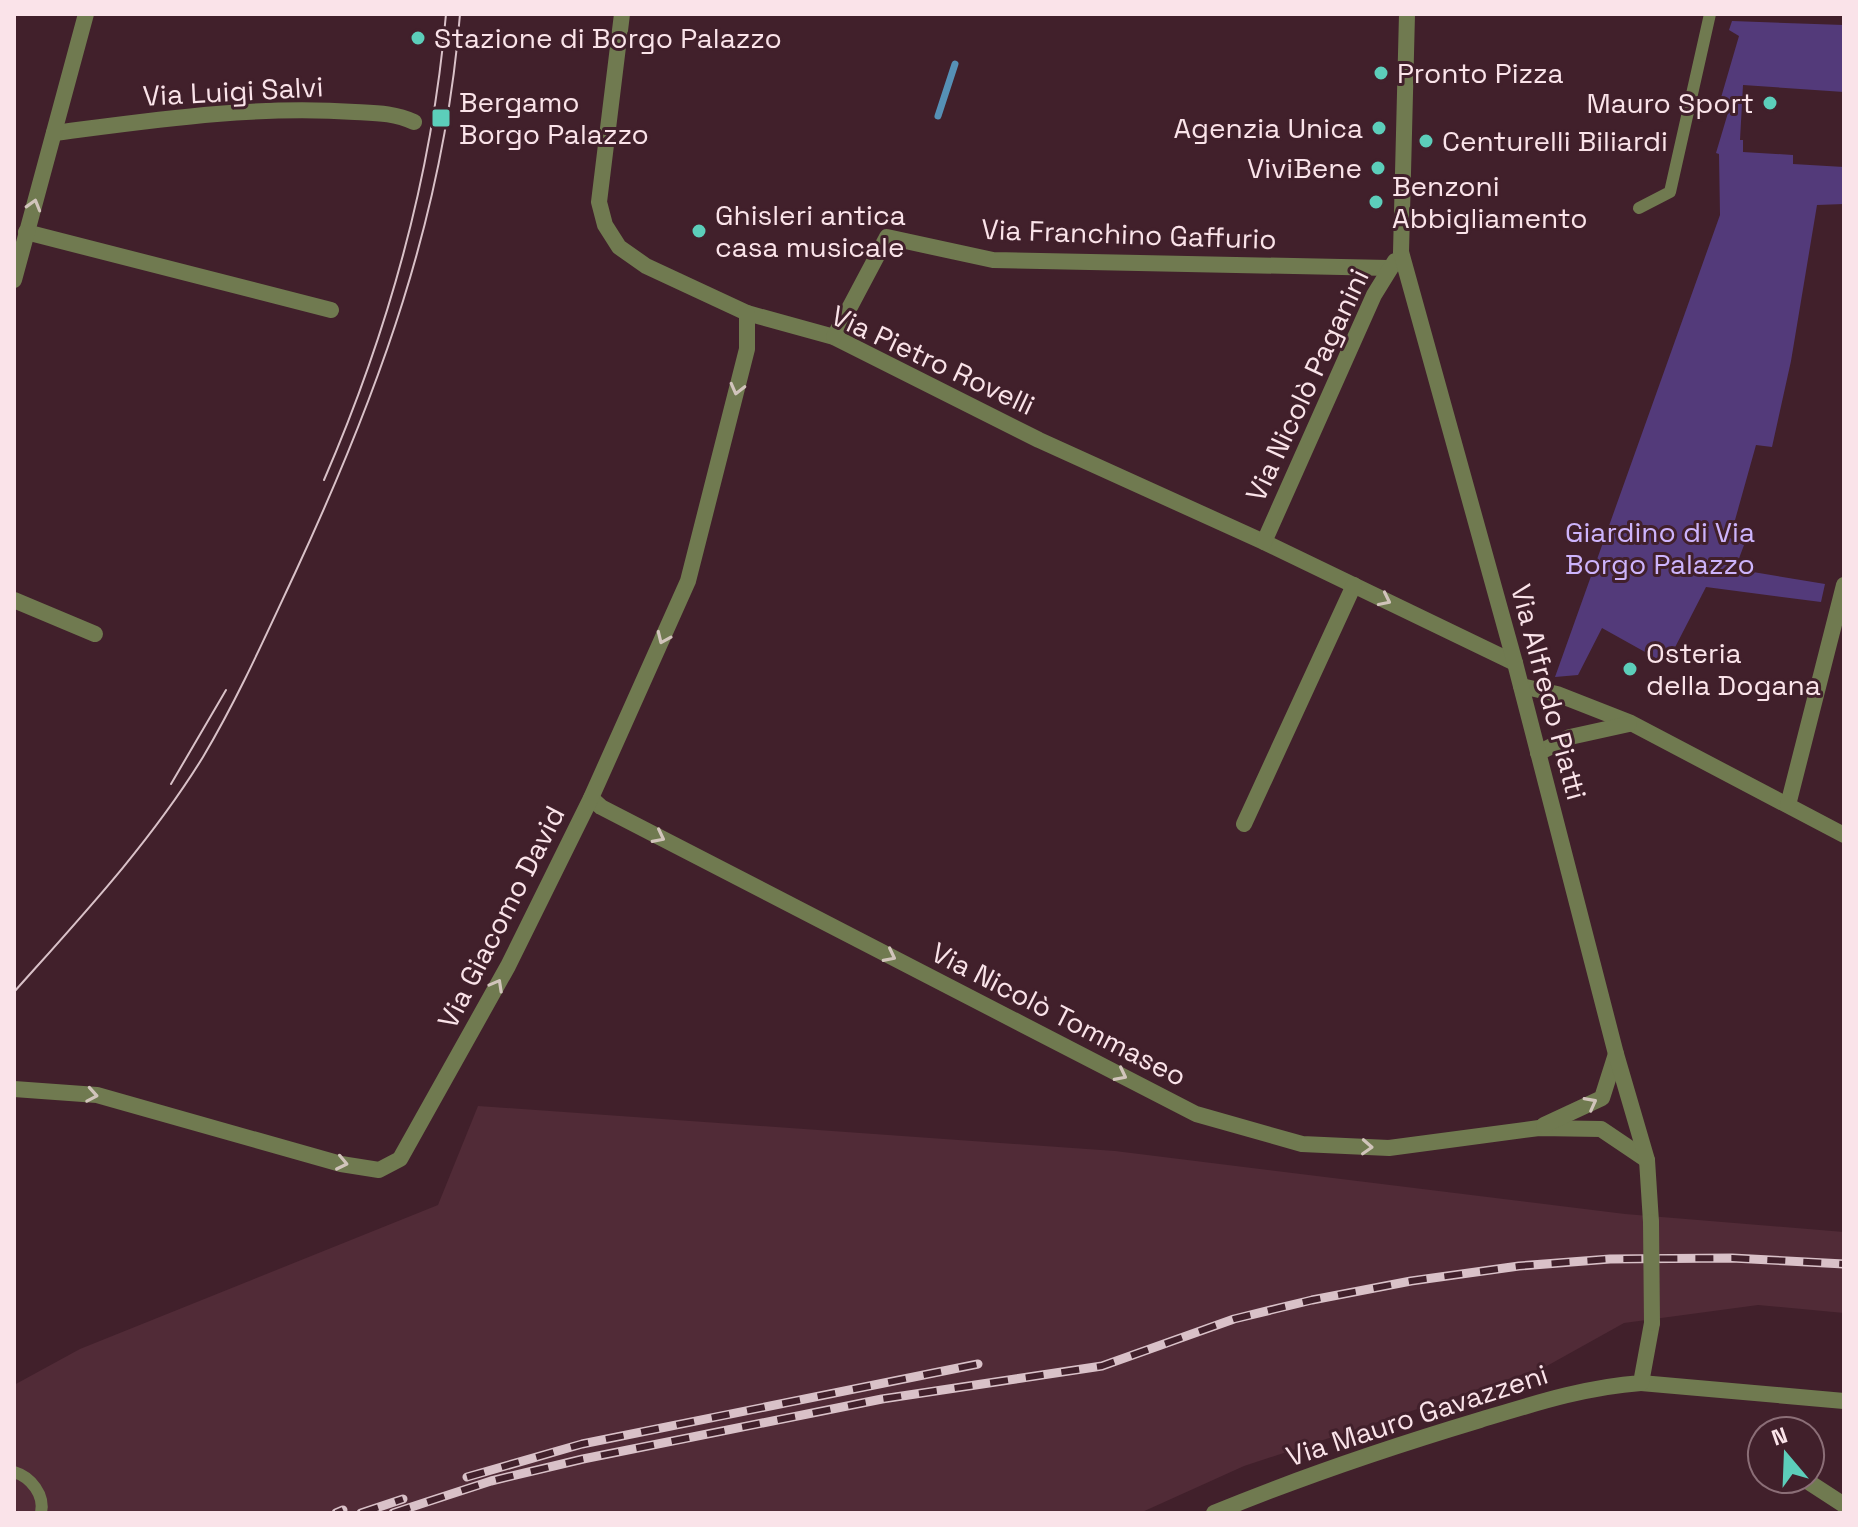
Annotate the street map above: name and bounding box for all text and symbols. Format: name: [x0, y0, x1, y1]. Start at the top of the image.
place label: Stazione di Borgo Palazzo: [434, 20, 782, 56]
marker: Stazione di Borgo Palazzo: [409, 29, 427, 47]
place label: Pronto Pizza: [1397, 55, 1564, 91]
marker: Pronto Pizza: [1372, 64, 1390, 82]
street label: Via Luigi Salvi: [142, 68, 324, 114]
place label: Bergamo Borgo Palazzo: [459, 84, 649, 152]
place label: Mauro Sport: [1586, 85, 1754, 121]
marker: Mauro Sport: [1761, 94, 1779, 112]
marker: Bergamo Borgo Palazzo: [430, 107, 452, 129]
place label: Agenzia Unica: [1173, 110, 1363, 146]
marker: Agenzia Unica: [1370, 119, 1388, 137]
place label: Centurelli Biliardi: [1442, 123, 1668, 159]
marker: Centurelli Biliardi: [1417, 132, 1435, 150]
place label: ViviBene: [1247, 150, 1362, 186]
marker: ViviBene: [1369, 159, 1387, 177]
place label: Benzoni Abbigliamento: [1392, 168, 1587, 236]
marker: Benzoni Abbigliamento: [1367, 193, 1385, 211]
place label: Ghisleri antica casa musicale: [715, 197, 906, 265]
one-way arrow: [25, 198, 41, 212]
street label: Via Franchino Gaffurio: [981, 211, 1277, 257]
marker: Ghisleri antica casa musicale: [690, 222, 708, 240]
street label: Via Nicolò Paganini: [1237, 263, 1377, 507]
street label: Via Pietro Rovelli: [825, 297, 1041, 423]
one-way arrow: [729, 382, 746, 396]
park label: Giardino di Via Borgo Palazzo: [1565, 514, 1755, 582]
street label: Via Alfredo Piatti: [1503, 580, 1595, 804]
one-way arrow: [1376, 590, 1391, 606]
one-way arrow: [656, 629, 672, 644]
place label: Osteria della Dogana: [1646, 635, 1821, 703]
marker: Osteria della Dogana: [1621, 660, 1639, 678]
street label: Via Giacomo David: [429, 800, 573, 1034]
one-way arrow: [650, 827, 665, 842]
street label: Via Nicolò Tommaseo: [925, 934, 1193, 1094]
one-way arrow: [881, 946, 896, 961]
one-way arrow: [488, 979, 503, 994]
one-way arrow: [1112, 1065, 1127, 1080]
one-way arrow: [85, 1086, 98, 1103]
one-way arrow: [1583, 1097, 1597, 1112]
one-way arrow: [1361, 1138, 1374, 1155]
one-way arrow: [335, 1154, 349, 1171]
street label: Via Mauro Gavazzeni: [1282, 1356, 1552, 1474]
north arrow: [1746, 1415, 1826, 1495]
text: N: [1768, 1420, 1791, 1452]

